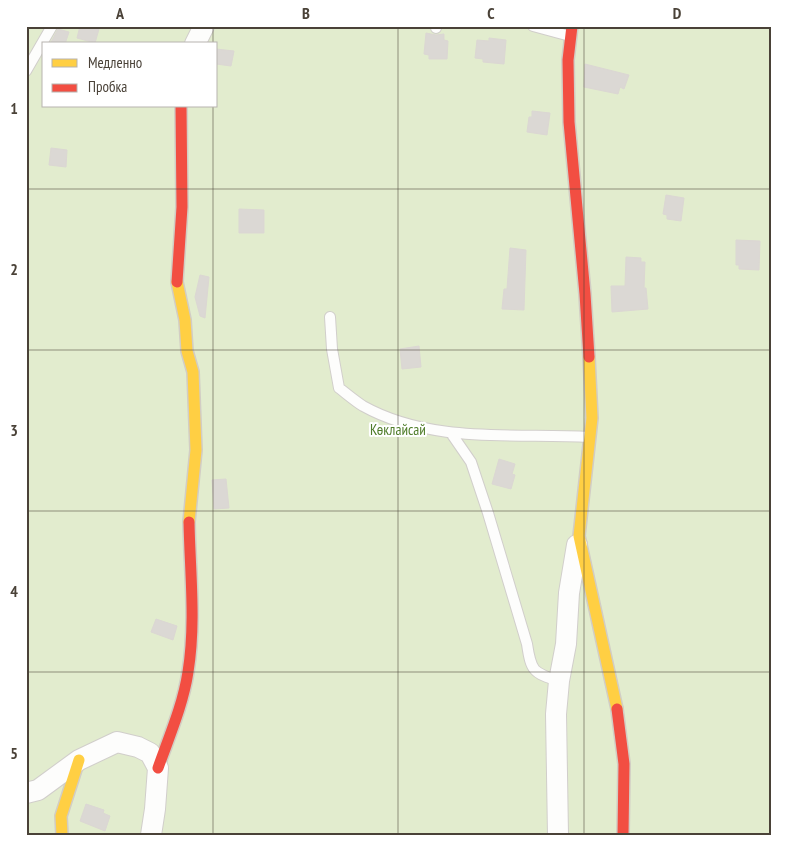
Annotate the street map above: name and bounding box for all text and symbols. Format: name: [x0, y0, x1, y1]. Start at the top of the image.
text: A: [115, 3, 125, 23]
text: B: [302, 3, 310, 23]
text: C: [487, 3, 495, 23]
text: D: [673, 3, 682, 23]
legend: [42, 42, 218, 108]
text: Медленно: [88, 53, 142, 72]
text: Пробка: [88, 77, 127, 96]
text: 1: [10, 98, 18, 118]
text: 2: [10, 259, 18, 279]
text: 3: [10, 420, 18, 440]
park label: Көклайсай: [370, 420, 426, 439]
text: 4: [10, 581, 18, 601]
text: 5: [10, 743, 18, 763]

